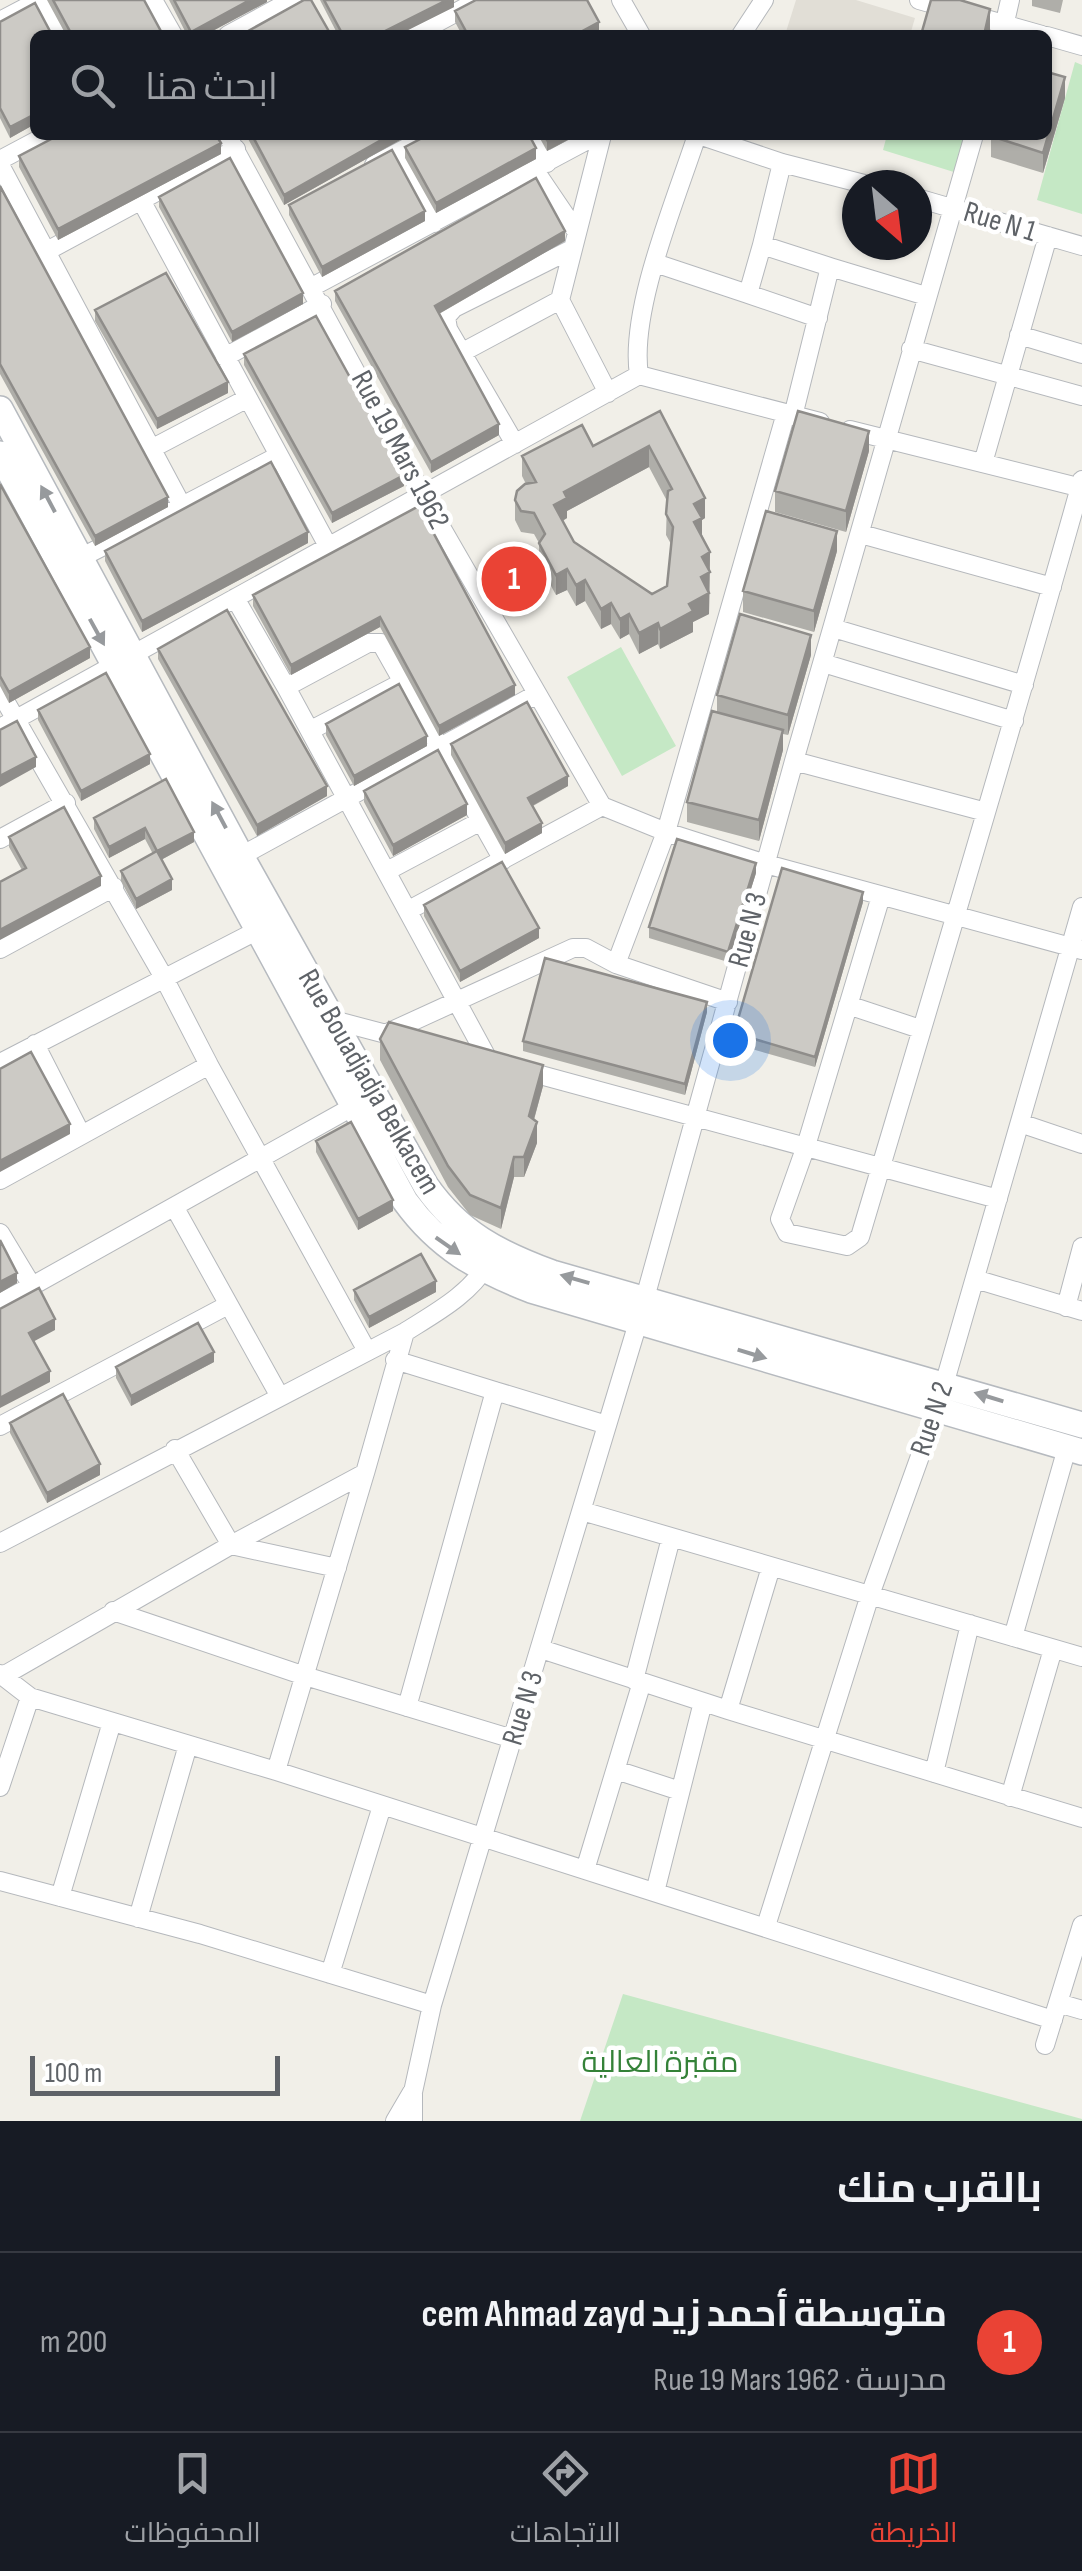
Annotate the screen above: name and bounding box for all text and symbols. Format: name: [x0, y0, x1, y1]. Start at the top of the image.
search box: [30, 30, 1052, 140]
icon: search: [65, 58, 120, 113]
text: ابحث هنا: [145, 65, 278, 110]
north arrow: [842, 170, 932, 260]
street label: Rue N 1: [959, 194, 1041, 250]
street label: Rue 19 Mars 1962: [343, 365, 457, 535]
one-way arrow: [40, 484, 57, 513]
pin: 1: [482, 542, 546, 616]
one-way arrow: [89, 617, 106, 646]
one-way arrow: [211, 801, 228, 830]
street label: Rue N 3: [721, 889, 775, 971]
street label: Rue Bouadjadja Belkacem: [290, 963, 448, 1201]
your location: [705, 1015, 756, 1066]
one-way arrow: [435, 1236, 461, 1255]
one-way arrow: [559, 1271, 590, 1287]
one-way arrow: [738, 1347, 768, 1362]
street label: Rue N 2: [903, 1377, 961, 1461]
one-way arrow: [973, 1389, 1003, 1404]
street label: Rue N 3: [495, 1666, 551, 1750]
park label: مقبرة العالية: [581, 2045, 739, 2081]
scale bar: [30, 2051, 280, 2096]
text: 100 m: [45, 2057, 102, 2090]
text: بالقرب منك: [837, 2164, 1042, 2215]
text: متوسطة أحمد زيد cem Ahmad zayd: [422, 2292, 947, 2337]
text: 200 m: [40, 2323, 107, 2362]
text: 1: [1003, 2323, 1016, 2362]
text: مدرسة · Rue 19 Mars 1962: [653, 2361, 947, 2400]
tab: المحفوظات: [125, 2446, 261, 2558]
tab: الاتجاهات: [510, 2446, 621, 2558]
tab: الخريطة: [870, 2446, 957, 2558]

